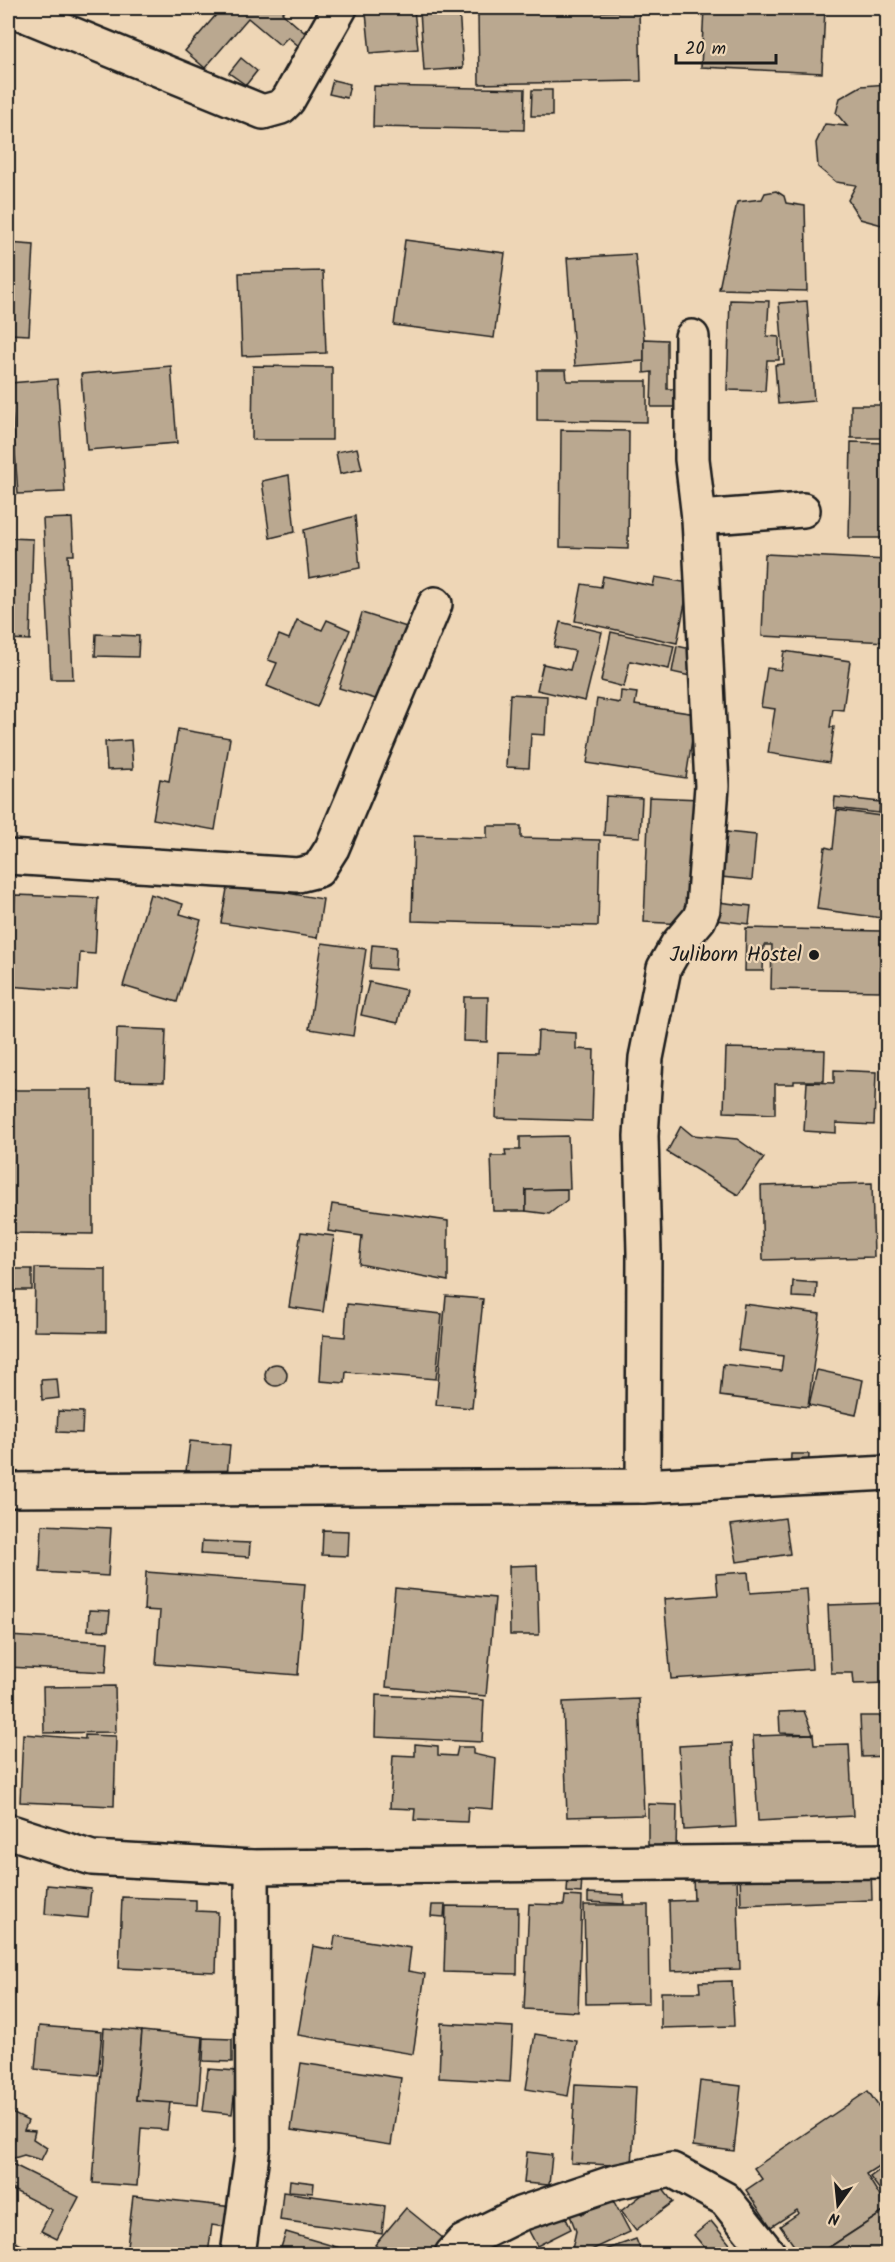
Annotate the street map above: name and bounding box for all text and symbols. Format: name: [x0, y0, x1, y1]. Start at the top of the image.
scale bar: [676, 27, 776, 65]
text: 20 m: [685, 35, 726, 64]
place label: Juliborn Hostel: [670, 939, 802, 972]
marker: Juliborn Hostel: [807, 948, 821, 962]
north arrow: [808, 2175, 868, 2235]
text: N: [826, 2205, 843, 2231]

